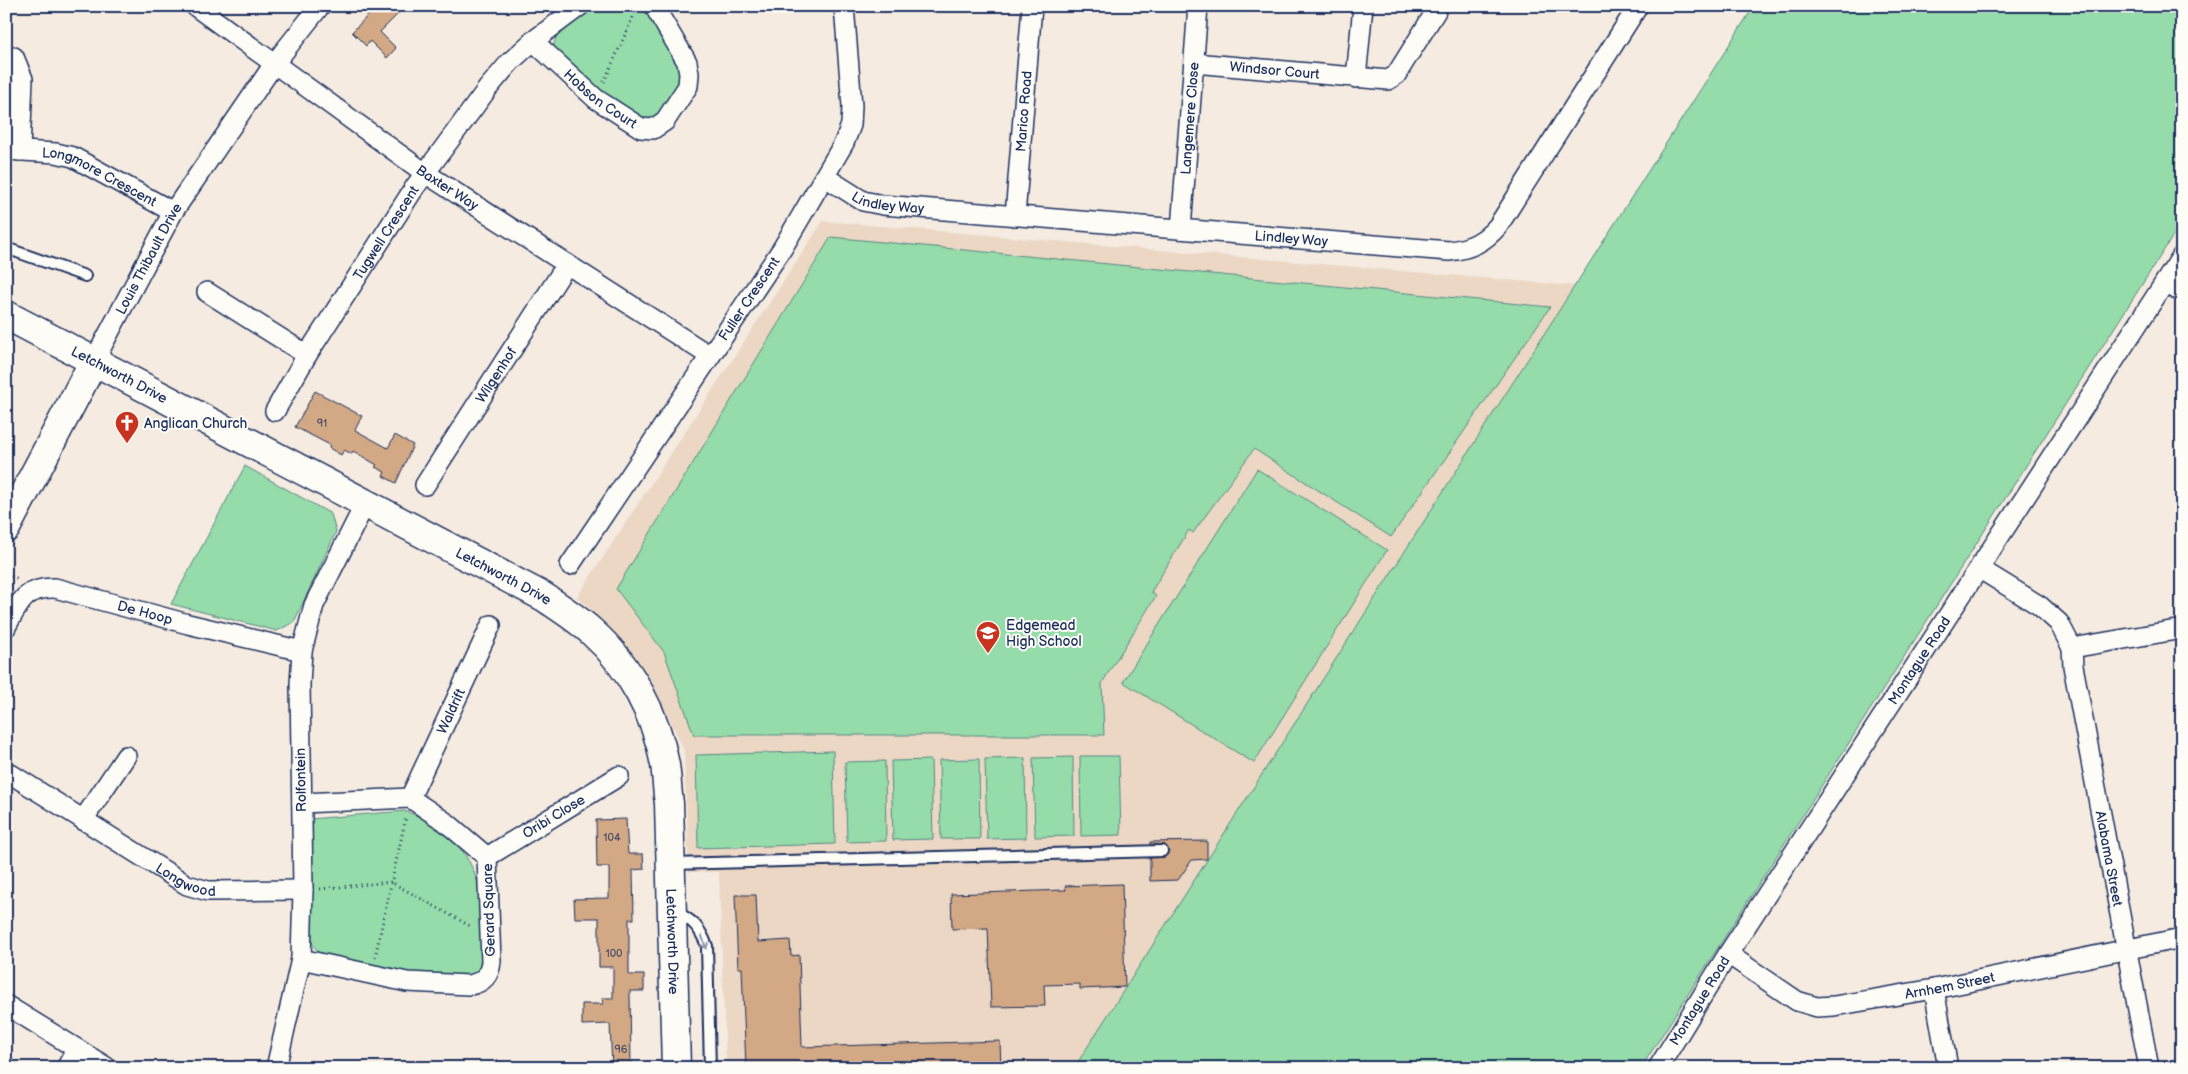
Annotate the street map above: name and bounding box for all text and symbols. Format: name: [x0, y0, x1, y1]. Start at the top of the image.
street label: Windsor Court: [1229, 58, 1321, 83]
street label: Langemere Close: [1177, 61, 1202, 175]
street label: Hobson Court: [560, 65, 641, 132]
street label: Marico Road: [1012, 70, 1035, 153]
street label: Longmore Crescent: [41, 144, 160, 210]
street label: Baxter Way: [413, 161, 482, 214]
street label: Tugwell Crescent: [349, 182, 423, 283]
street label: Lindley Way: [849, 188, 926, 217]
street label: Louis Thibault Drive: [112, 200, 185, 317]
street label: Lindley Way: [1254, 227, 1329, 250]
street label: Fuller Crescent: [715, 253, 783, 344]
street label: Letchworth Drive: [68, 342, 170, 407]
street label: Wilgenhof: [472, 343, 520, 406]
church icon: Anglican Church: [114, 410, 140, 444]
place label: Anglican Church: [144, 415, 248, 432]
house number: 91: [317, 417, 327, 430]
street label: Letchworth Drive: [453, 544, 555, 608]
street label: De Hoop: [116, 597, 175, 628]
street label: Montague Road: [1884, 613, 1954, 708]
place label: Edgemead High School: [1006, 617, 1082, 650]
school or university icon: Edgemead High School: [975, 620, 1001, 654]
street label: Waldrift: [433, 685, 469, 736]
street label: Rolfontein: [292, 748, 310, 812]
street label: Oribi Close: [519, 791, 588, 842]
street label: Alabama Street: [2092, 809, 2127, 908]
house number: 104: [603, 831, 621, 844]
street label: Longwood: [153, 859, 216, 900]
street label: Gerard Square: [479, 863, 499, 957]
street label: Letchworth Drive: [663, 888, 683, 995]
one-way arrow: [700, 934, 710, 950]
house number: 100: [605, 947, 623, 960]
street label: Montague Road: [1665, 953, 1733, 1048]
street label: Arnhem Street: [1904, 968, 1997, 1002]
house number: 96: [614, 1043, 628, 1056]

